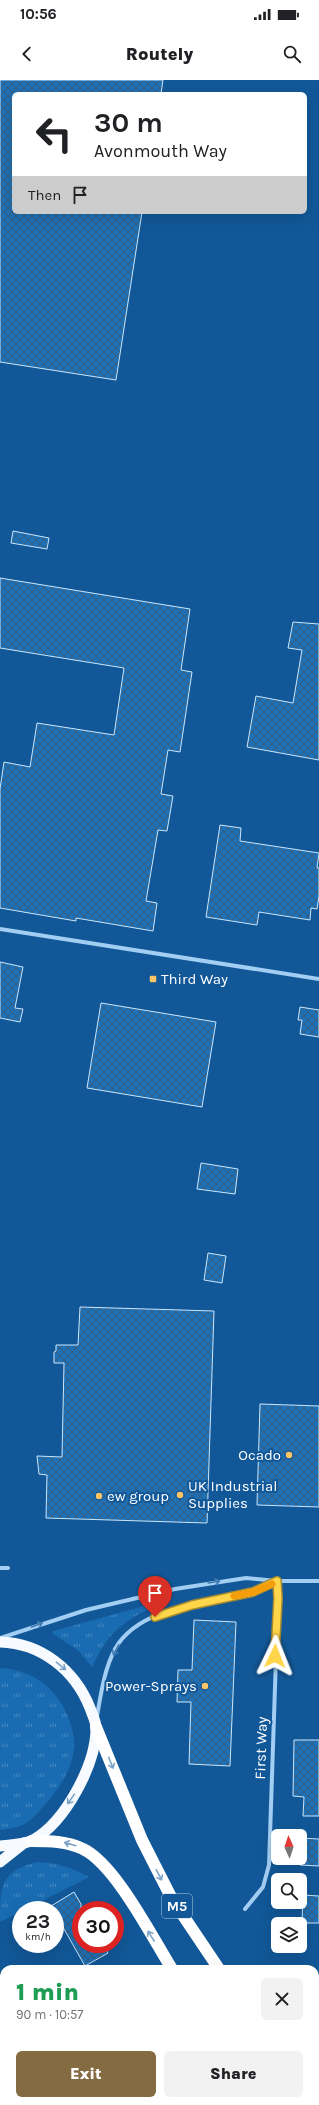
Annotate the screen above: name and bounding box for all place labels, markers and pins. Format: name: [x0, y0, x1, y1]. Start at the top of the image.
place label: Third Way: [161, 970, 228, 988]
marker: Third Way: [148, 974, 158, 984]
place label: Ocado: [238, 1446, 281, 1464]
marker: Ocado: [284, 1450, 294, 1460]
place label: UK Industrial Supplies: [188, 1477, 278, 1512]
place label: ew group: [107, 1487, 169, 1505]
marker: UK Industrial Supplies: [175, 1490, 185, 1500]
marker: ew group: [94, 1491, 104, 1501]
pin: [138, 1576, 172, 1617]
place label: Power-Sprays: [105, 1677, 197, 1695]
marker: Power-Sprays: [200, 1681, 210, 1691]

